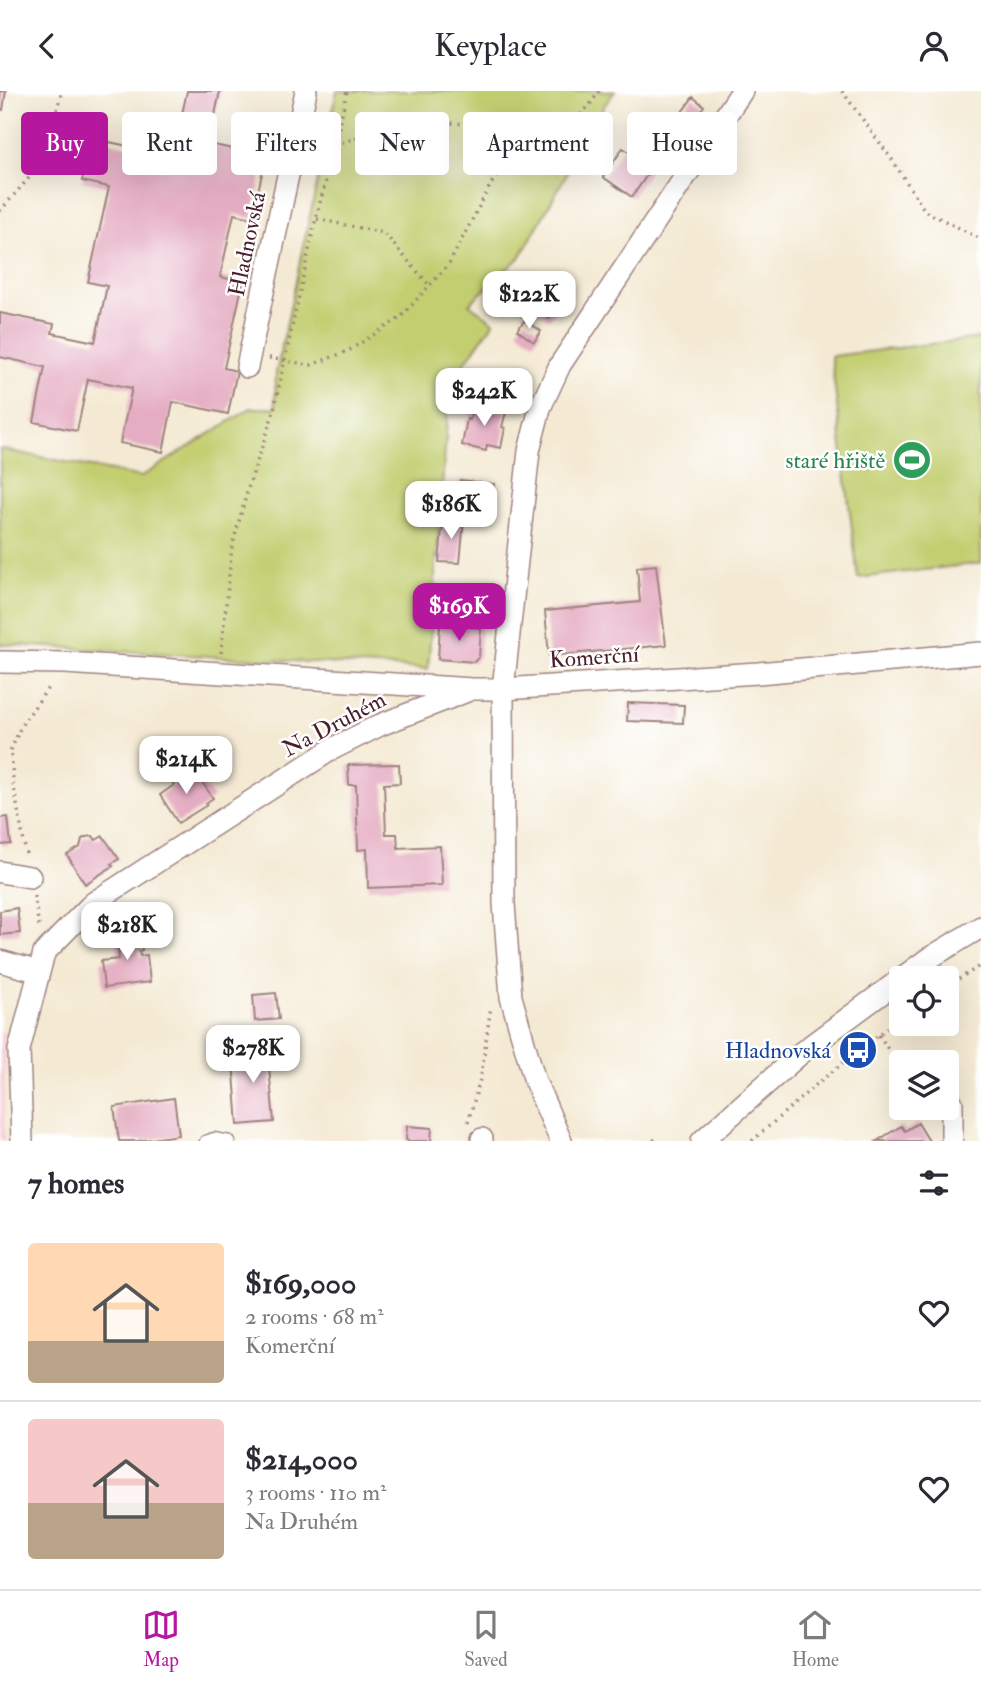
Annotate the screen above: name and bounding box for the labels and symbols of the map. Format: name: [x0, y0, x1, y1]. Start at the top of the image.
street label: Hladnovská: [222, 188, 272, 299]
pin: $122K: [480, 271, 578, 331]
pin: $242K: [435, 369, 533, 428]
sports icon: staré hřiště: [891, 439, 933, 481]
place label: staré hřiště: [786, 446, 885, 475]
pin: $186K: [402, 482, 500, 541]
pin: $169K: [410, 583, 508, 643]
street label: Komerční: [548, 639, 642, 675]
street label: Na Druhém: [277, 685, 391, 763]
pin: $214K: [137, 737, 235, 796]
pin: $218K: [78, 903, 176, 962]
pin: $278K: [204, 1025, 302, 1085]
bus stop icon: Hladnovská: [837, 1029, 879, 1071]
place label: Hladnovská: [725, 1036, 832, 1065]

